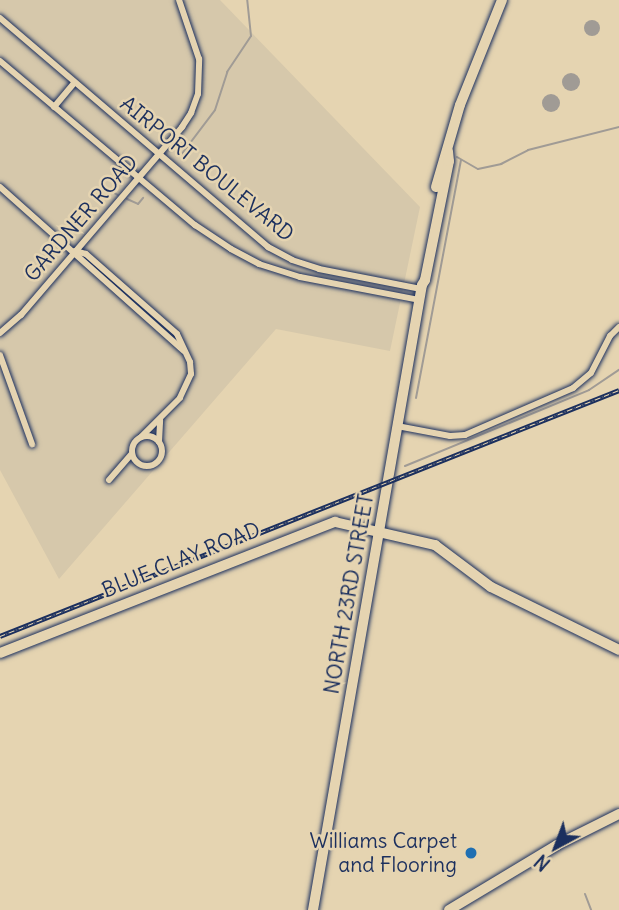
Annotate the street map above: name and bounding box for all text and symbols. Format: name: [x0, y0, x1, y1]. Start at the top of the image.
street label: AIRPORT BOULEVARD: [115, 91, 299, 247]
street label: GARDNER ROAD: [19, 149, 143, 287]
street label: NORTH 23RD STREET: [319, 492, 379, 696]
street label: BLUE CLAY ROAD: [98, 517, 264, 603]
north arrow: [521, 812, 591, 882]
place label: Williams Carpet and Flooring: [310, 828, 457, 878]
marker: Williams Carpet and Flooring: [463, 845, 479, 861]
text: N: [529, 849, 555, 876]

